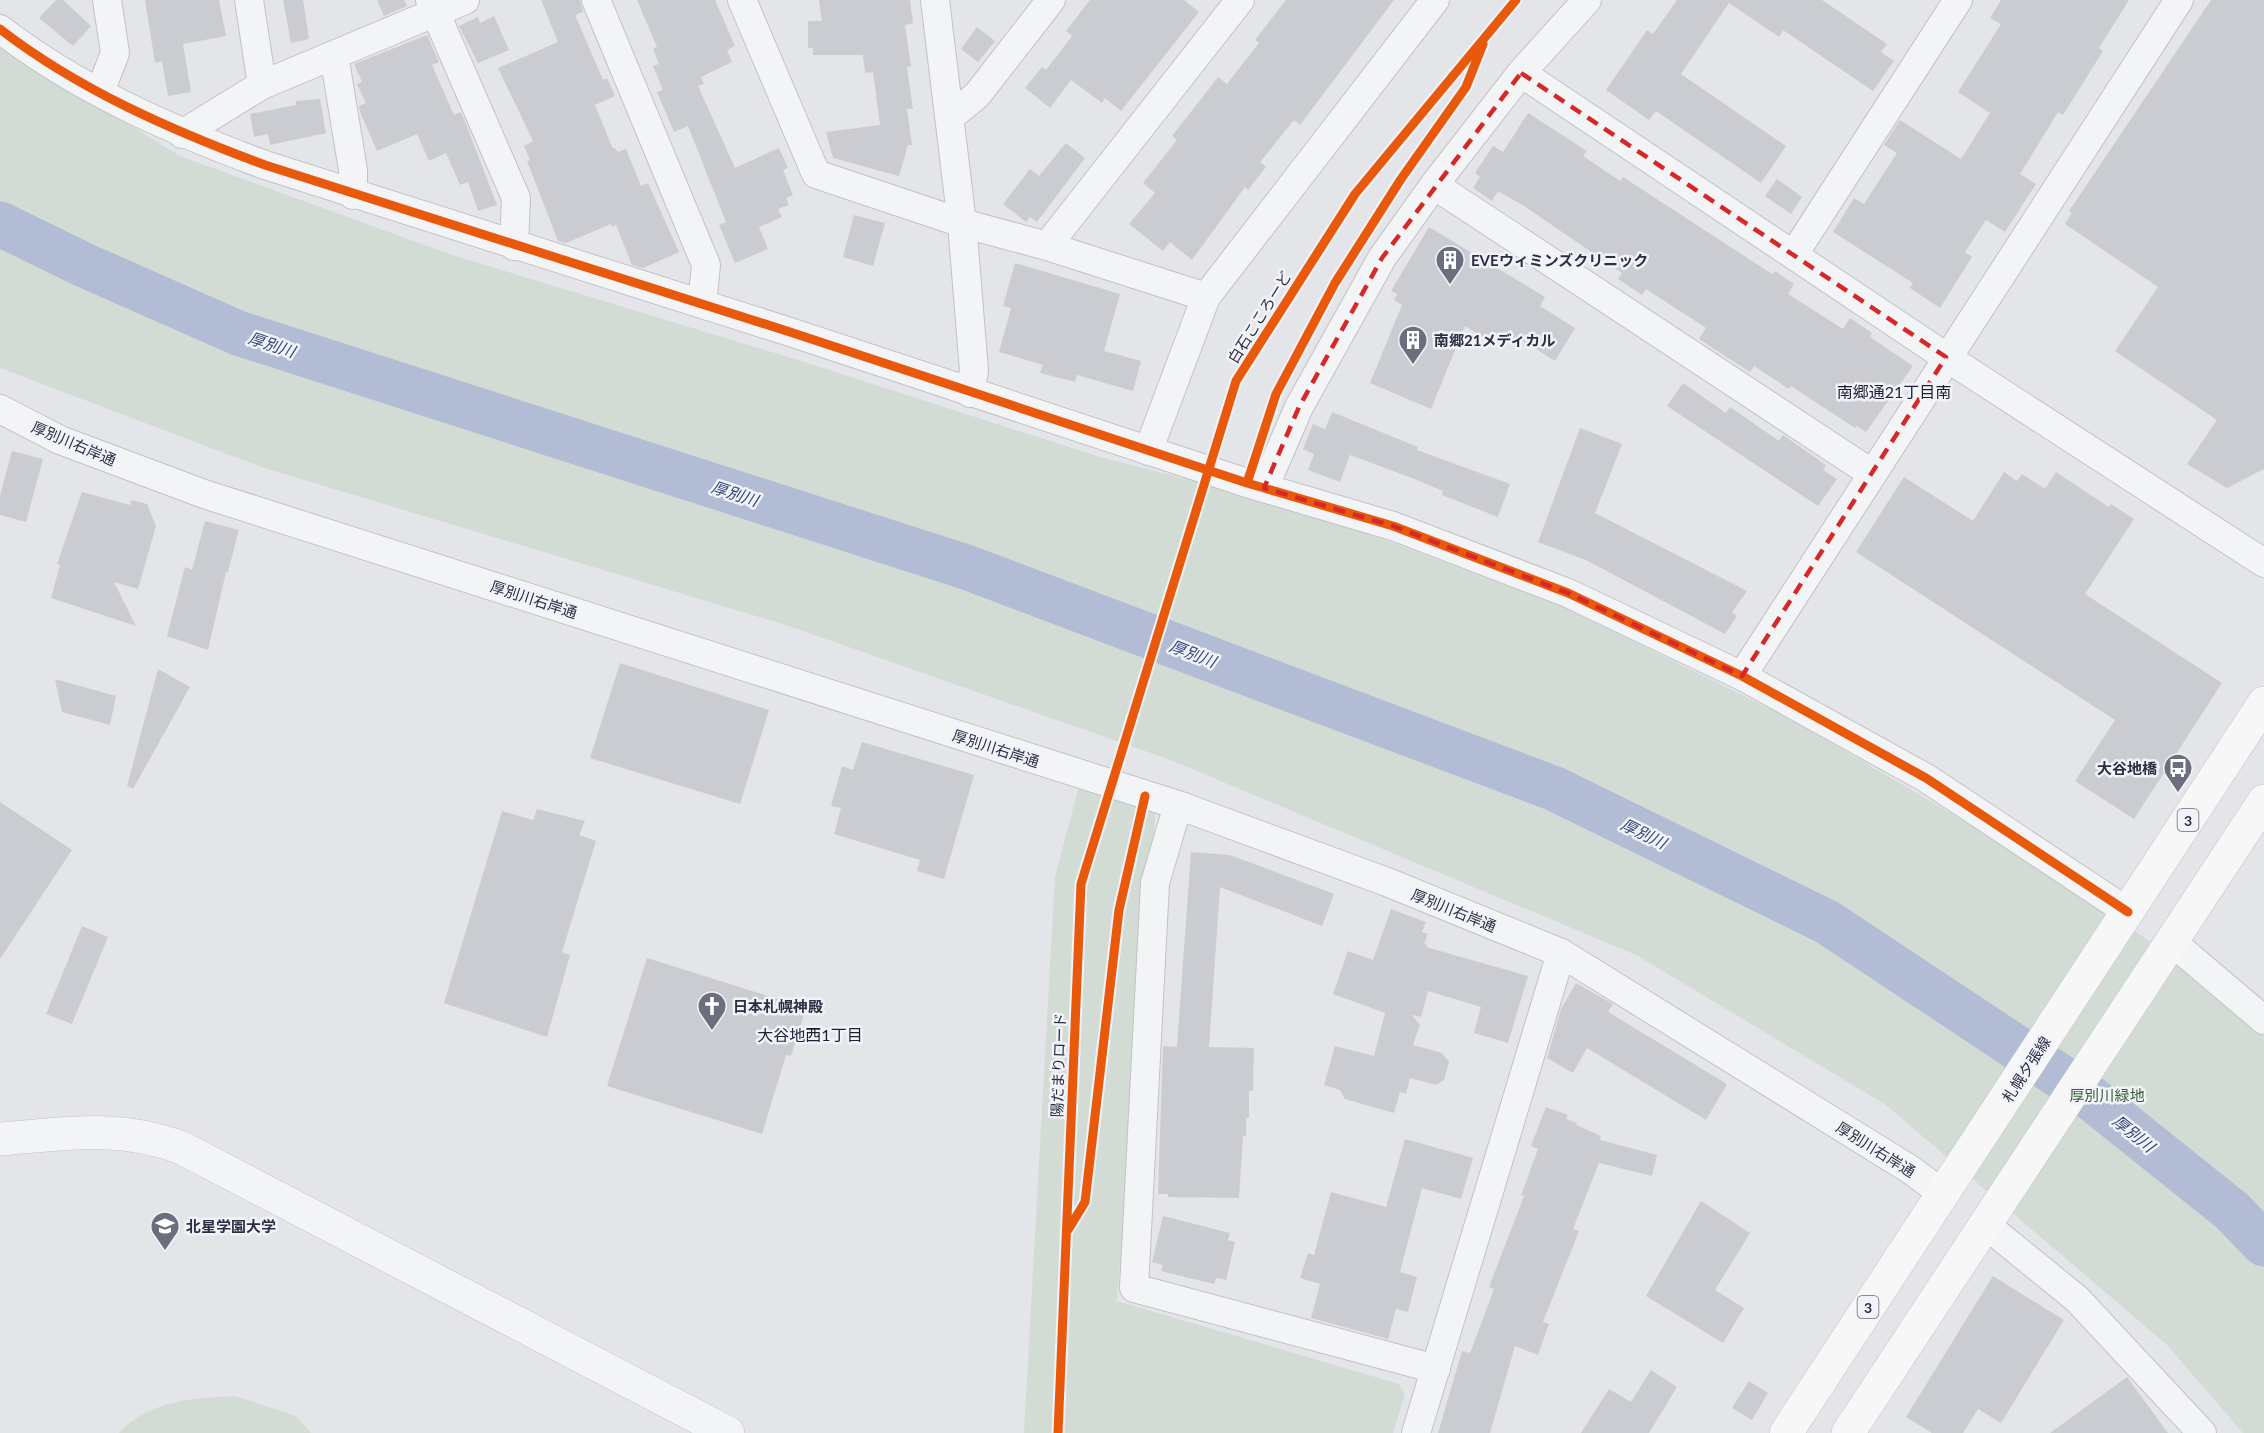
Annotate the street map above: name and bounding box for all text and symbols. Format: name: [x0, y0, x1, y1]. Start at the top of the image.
building icon: EVEウィミンズクリニック: [1434, 244, 1466, 286]
place label: EVEウィミンズクリニック: [1471, 251, 1648, 269]
street label: 白石こころーど: [1224, 268, 1294, 366]
building icon: 南郷21メディカル: [1397, 324, 1429, 366]
water label: 厚別川: [246, 328, 300, 361]
place label: 南郷21メディカル: [1434, 331, 1555, 349]
district label: 南郷通21丁目南: [1837, 382, 1951, 401]
street label: 厚別川右岸通: [29, 417, 119, 469]
water label: 厚別川: [709, 477, 763, 510]
street label: 厚別川右岸通: [488, 577, 580, 621]
water label: 厚別川: [1167, 636, 1221, 671]
street label: 厚別川右岸通: [950, 726, 1042, 770]
bus stop icon: 大谷地橋: [2162, 752, 2194, 794]
place label: 大谷地橋: [2097, 759, 2158, 777]
road number: 3: [2178, 809, 2198, 831]
water label: 厚別川: [1618, 814, 1672, 853]
street label: 厚別川右岸通: [1409, 885, 1499, 935]
church icon: 日本札幌神殿: [696, 990, 728, 1032]
place label: 日本札幌神殿: [733, 997, 823, 1015]
street label: 陽だまりロード: [1047, 1012, 1069, 1118]
district label: 大谷地西1丁目: [757, 1025, 863, 1044]
street label: 札幌夕張線: [1998, 1033, 2054, 1105]
park label: 厚別川緑地: [2069, 1086, 2145, 1104]
water label: 厚別川: [2109, 1111, 2160, 1157]
street label: 厚別川右岸通: [1833, 1118, 1919, 1180]
school or university icon: 北星学園大学: [149, 1210, 181, 1252]
place label: 北星学園大学: [186, 1217, 276, 1235]
road number: 3: [1858, 1296, 1878, 1318]

